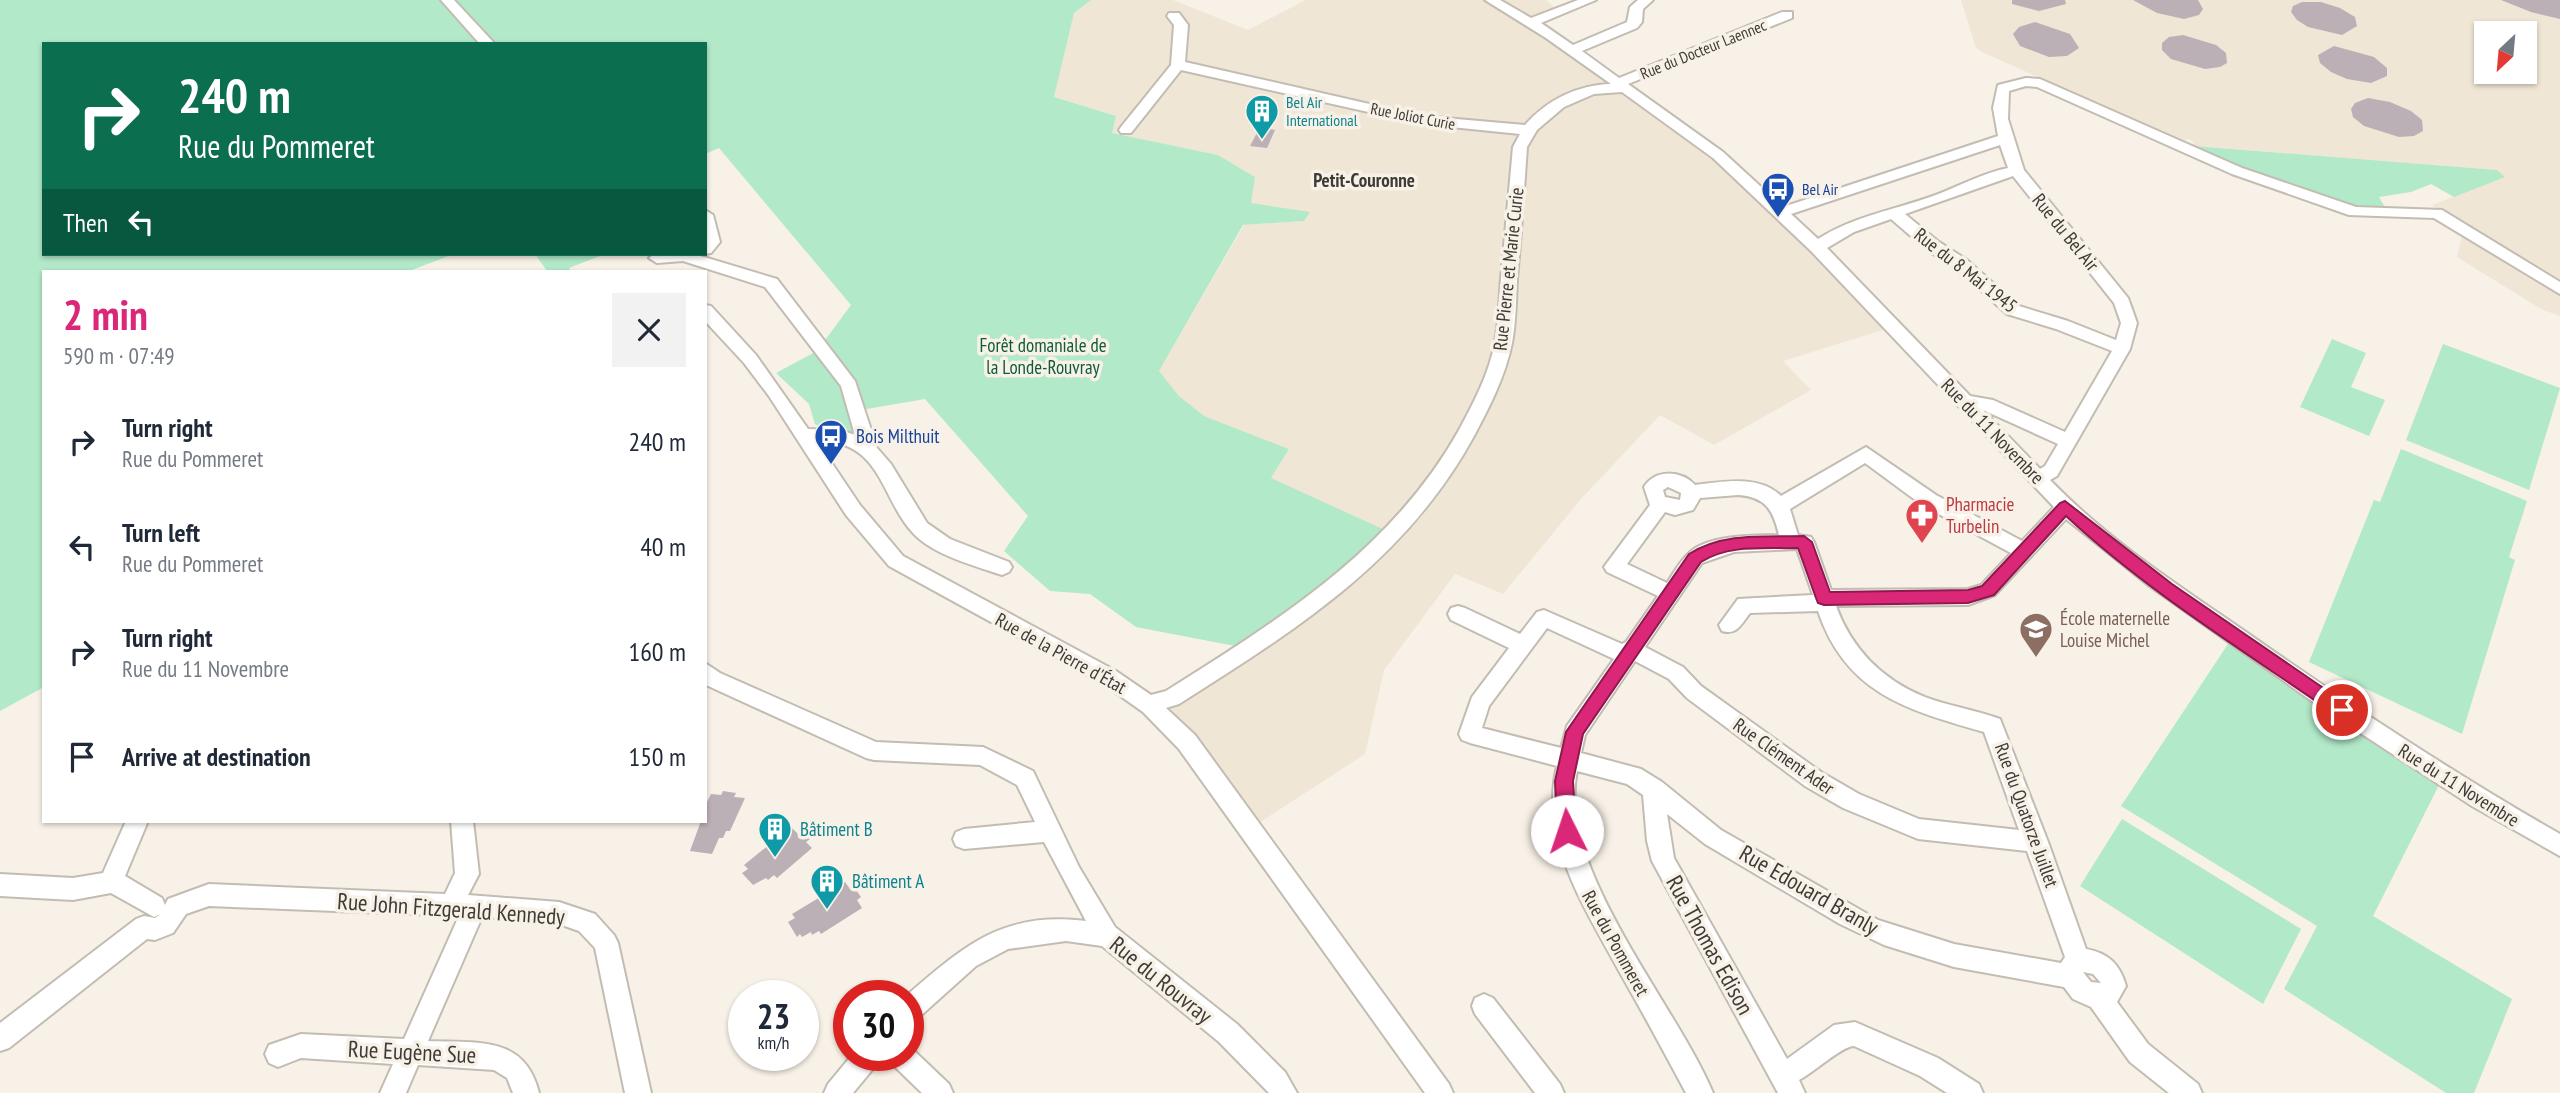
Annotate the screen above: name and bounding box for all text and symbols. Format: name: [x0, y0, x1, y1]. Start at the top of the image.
street label: Rue du Docteur Laennec: [1637, 14, 1769, 83]
north arrow: [2474, 21, 2538, 84]
map controls: [2474, 21, 2537, 84]
text: 240 m: [178, 63, 291, 127]
icon: right: [63, 70, 154, 161]
building icon: Bel Air International: [1243, 92, 1281, 141]
place label: Bel Air International: [1286, 92, 1358, 130]
street label: Rue Joliot Curie: [1369, 98, 1457, 134]
text: Rue du Pommeret: [178, 125, 375, 167]
district label: Petit-Couronne: [1313, 168, 1415, 192]
bus stop icon: Bel Air: [1759, 170, 1797, 219]
place label: Bel Air: [1802, 179, 1839, 199]
street label: Rue Pierre et Marie Curie: [1487, 186, 1529, 352]
street label: Rue du Bel Air: [2027, 188, 2105, 276]
icon: left: [122, 203, 160, 241]
text: Then: [63, 206, 108, 239]
street label: Rue du 8 Mai 1945: [1910, 222, 2022, 318]
text: 2 min: [63, 287, 148, 342]
button: close: [612, 293, 686, 367]
park label: Forêt domaniale de la Londe-Rouvray: [979, 333, 1107, 379]
text: 590 m · 07:49: [63, 341, 175, 370]
street label: Rue du 11 Novembre: [1936, 373, 2050, 489]
text: Turn right: [122, 411, 213, 444]
bus stop icon: Bois Milthuit: [812, 417, 850, 466]
icon: right: [63, 423, 101, 461]
place label: Bois Milthuit: [856, 424, 940, 448]
text: 240 m: [628, 425, 686, 458]
text: Rue du Pommeret: [122, 444, 263, 473]
place label: Pharmacie Turbelin: [1946, 492, 2015, 538]
pharmacy icon: Pharmacie Turbelin: [1903, 496, 1941, 545]
text: Turn left: [122, 516, 200, 549]
icon: left: [63, 528, 101, 566]
text: 40 m: [640, 530, 686, 563]
text: Rue du Pommeret: [122, 549, 263, 578]
place label: École maternelle Louise Michel: [2060, 606, 2170, 652]
street label: Rue de la Pierre d'État: [991, 607, 1131, 699]
school or university icon: École maternelle Louise Michel: [2017, 610, 2055, 659]
text: Turn right: [122, 621, 213, 654]
icon: right: [63, 633, 101, 671]
text: 160 m: [628, 635, 686, 668]
text: Rue du 11 Novembre: [122, 654, 289, 683]
pin: [2312, 680, 2372, 740]
icon: arrive: [2323, 691, 2361, 729]
street label: Rue Clément Ader: [1729, 712, 1840, 800]
icon: arrive: [63, 738, 101, 776]
street label: Rue du 11 Novembre: [2394, 738, 2524, 832]
text: Arrive at destination: [122, 740, 311, 773]
text: 150 m: [628, 740, 686, 773]
street label: Rue du Quatorze Juillet: [1990, 740, 2065, 891]
position arrow: [1530, 794, 1604, 868]
building icon: Bâtiment B: [756, 810, 794, 859]
place label: Bâtiment B: [800, 817, 873, 841]
street label: Rue Edouard Branly: [1734, 838, 1884, 941]
building icon: Bâtiment A: [808, 862, 846, 911]
place label: Bâtiment A: [852, 869, 924, 893]
street label: Rue Thomas Edison: [1660, 870, 1761, 1019]
street label: Rue John Fitzgerald Kennedy: [336, 886, 566, 931]
street label: Rue du Pommeret: [1577, 886, 1655, 1001]
street label: Rue du Rouvray: [1104, 930, 1219, 1030]
speed limit sign: 30: [833, 980, 924, 1071]
text: 23: [757, 993, 790, 1039]
text: km/h: [758, 1031, 789, 1054]
street label: Rue Eugène Sue: [347, 1034, 477, 1069]

